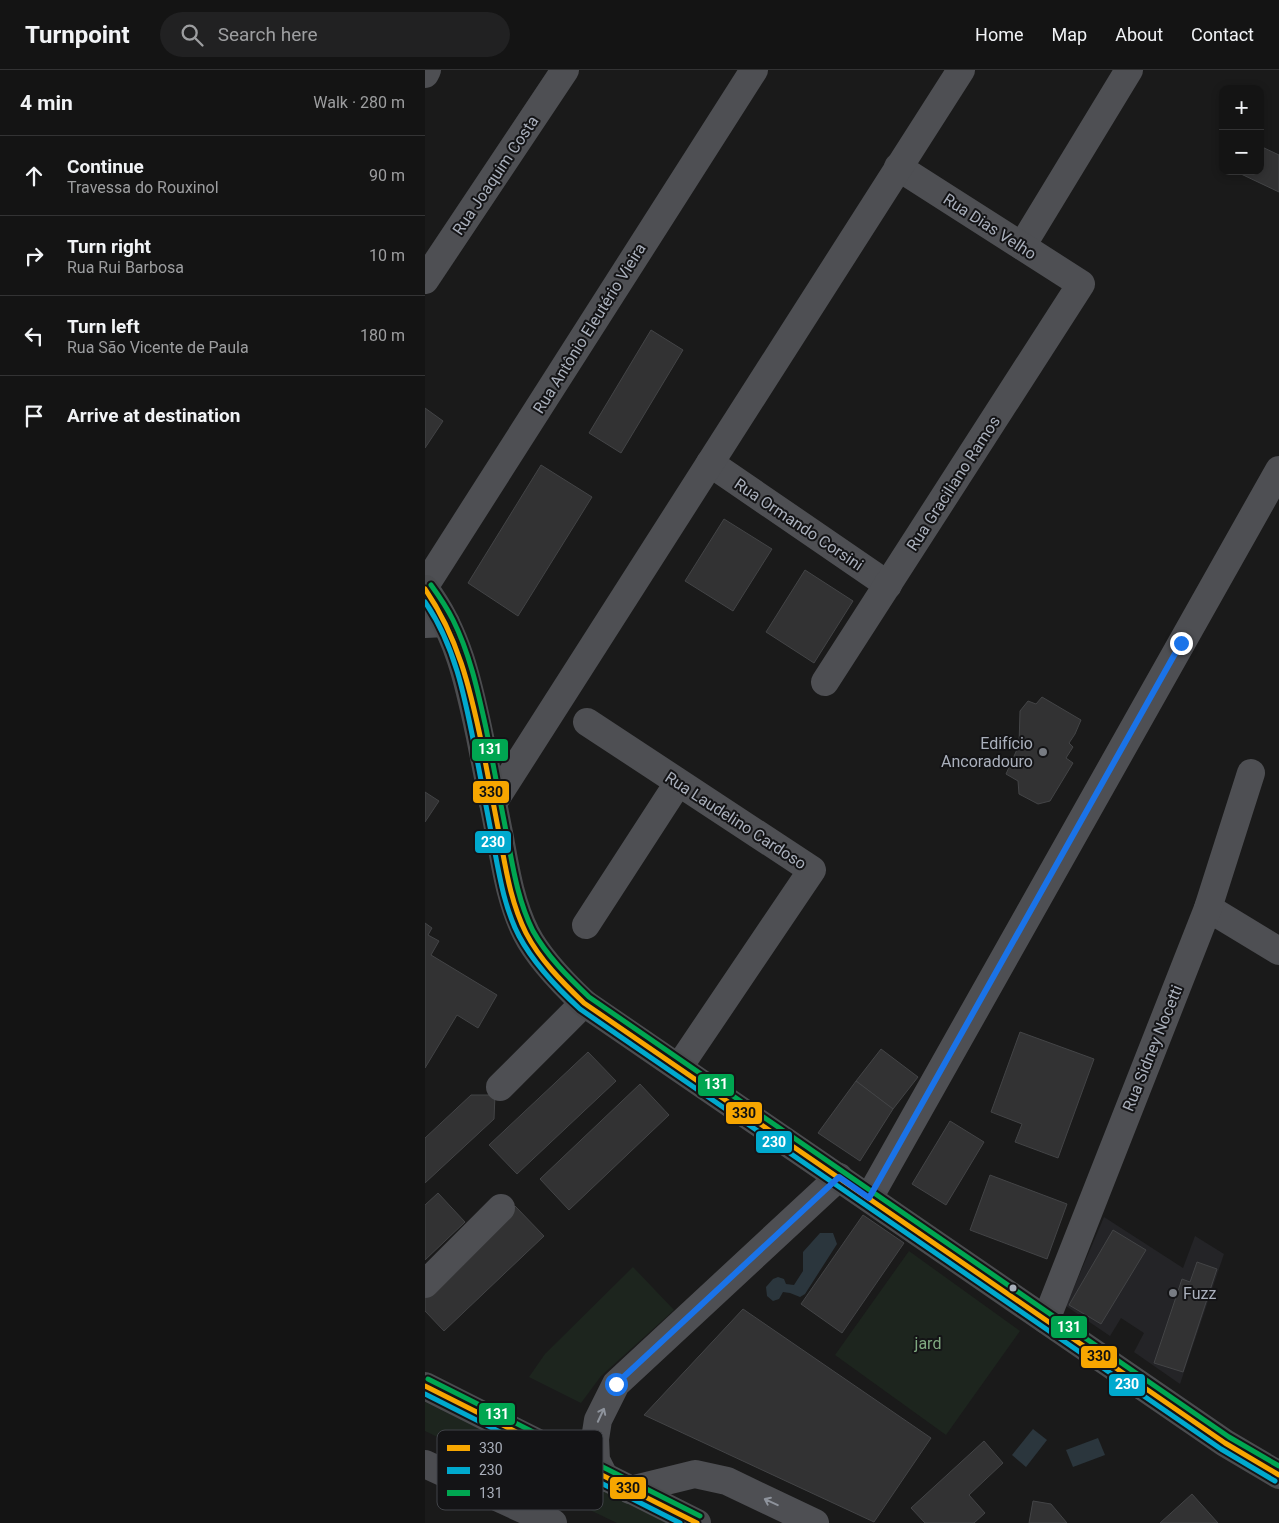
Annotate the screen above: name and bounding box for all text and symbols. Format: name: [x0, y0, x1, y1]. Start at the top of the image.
search box: [160, 12, 510, 57]
text: Turnpoint: [25, 21, 130, 49]
icon: search: [178, 21, 206, 49]
text: Search here: [218, 23, 318, 46]
text: Home: [975, 24, 1024, 45]
text: Map: [1052, 24, 1087, 45]
text: About: [1115, 24, 1163, 45]
text: Contact: [1191, 24, 1254, 45]
map controls: [1219, 85, 1264, 175]
button: +: [1219, 85, 1264, 130]
text: 4 min: [20, 91, 73, 115]
text: Walk · 280 m: [313, 93, 405, 112]
street label: Rua Joaquim Costa: [449, 112, 542, 238]
button: −: [1219, 130, 1264, 175]
text: Continue: [67, 155, 144, 178]
icon: ahead: [20, 162, 48, 190]
text: 90 m: [369, 166, 405, 185]
text: Travessa do Rouxinol: [67, 178, 219, 197]
street label: Rua Dias Velho: [940, 189, 1040, 263]
text: Turn right: [67, 235, 151, 258]
street label: Rua Antônio Eleutério Vieira: [529, 240, 650, 417]
icon: right: [20, 242, 48, 270]
text: 10 m: [369, 246, 405, 265]
text: Rua Rui Barbosa: [67, 258, 184, 277]
text: Turn left: [67, 315, 140, 338]
icon: left: [20, 322, 48, 350]
text: 180 m: [360, 326, 405, 345]
text: Rua São Vicente de Paula: [67, 338, 249, 357]
icon: arrive: [20, 402, 48, 430]
text: Arrive at destination: [67, 404, 240, 427]
street label: Rua Graciliano Ramos: [903, 412, 1004, 554]
street label: Rua Ormando Corsini: [731, 474, 867, 575]
route end: [1170, 632, 1193, 655]
place label: Edifício Ancoradouro: [941, 734, 1033, 771]
line badge: 131: [471, 738, 509, 762]
text: 131: [478, 741, 502, 757]
marker: Edifício Ancoradouro: [1037, 746, 1049, 758]
street label: Rua Laudelino Cardoso: [662, 768, 810, 873]
line badge: 330: [472, 780, 510, 804]
text: 330: [479, 784, 503, 800]
line badge: 230: [474, 830, 512, 854]
text: 230: [481, 834, 505, 850]
street label: Rua Sidney Nocetti: [1119, 982, 1186, 1114]
line badge: 131: [697, 1073, 735, 1097]
text: 131: [704, 1076, 728, 1092]
line badge: 330: [725, 1101, 763, 1125]
text: 330: [732, 1105, 756, 1121]
line badge: 230: [755, 1130, 793, 1154]
text: 230: [762, 1134, 786, 1150]
unlabelled marker: [1008, 1283, 1018, 1293]
place label: Fuzz: [1183, 1284, 1216, 1303]
marker: Fuzz: [1167, 1287, 1179, 1299]
line badge: 131: [1050, 1315, 1088, 1339]
text: 131: [1057, 1319, 1081, 1335]
park label: jard: [914, 1334, 941, 1353]
line badge: 330: [1080, 1345, 1118, 1369]
text: 330: [1087, 1348, 1111, 1364]
route start: [605, 1373, 628, 1396]
line badge: 230: [1108, 1373, 1146, 1397]
text: 230: [1115, 1376, 1139, 1392]
line badge: 131: [478, 1402, 516, 1426]
text: 131: [485, 1406, 509, 1422]
one-way arrow: [597, 1408, 607, 1423]
legend: [437, 1430, 603, 1510]
text: 330: [479, 1440, 503, 1456]
text: 230: [479, 1462, 503, 1478]
line badge: 330: [609, 1476, 647, 1500]
text: 330: [616, 1480, 640, 1496]
text: 131: [479, 1485, 503, 1501]
one-way arrow: [764, 1497, 779, 1506]

